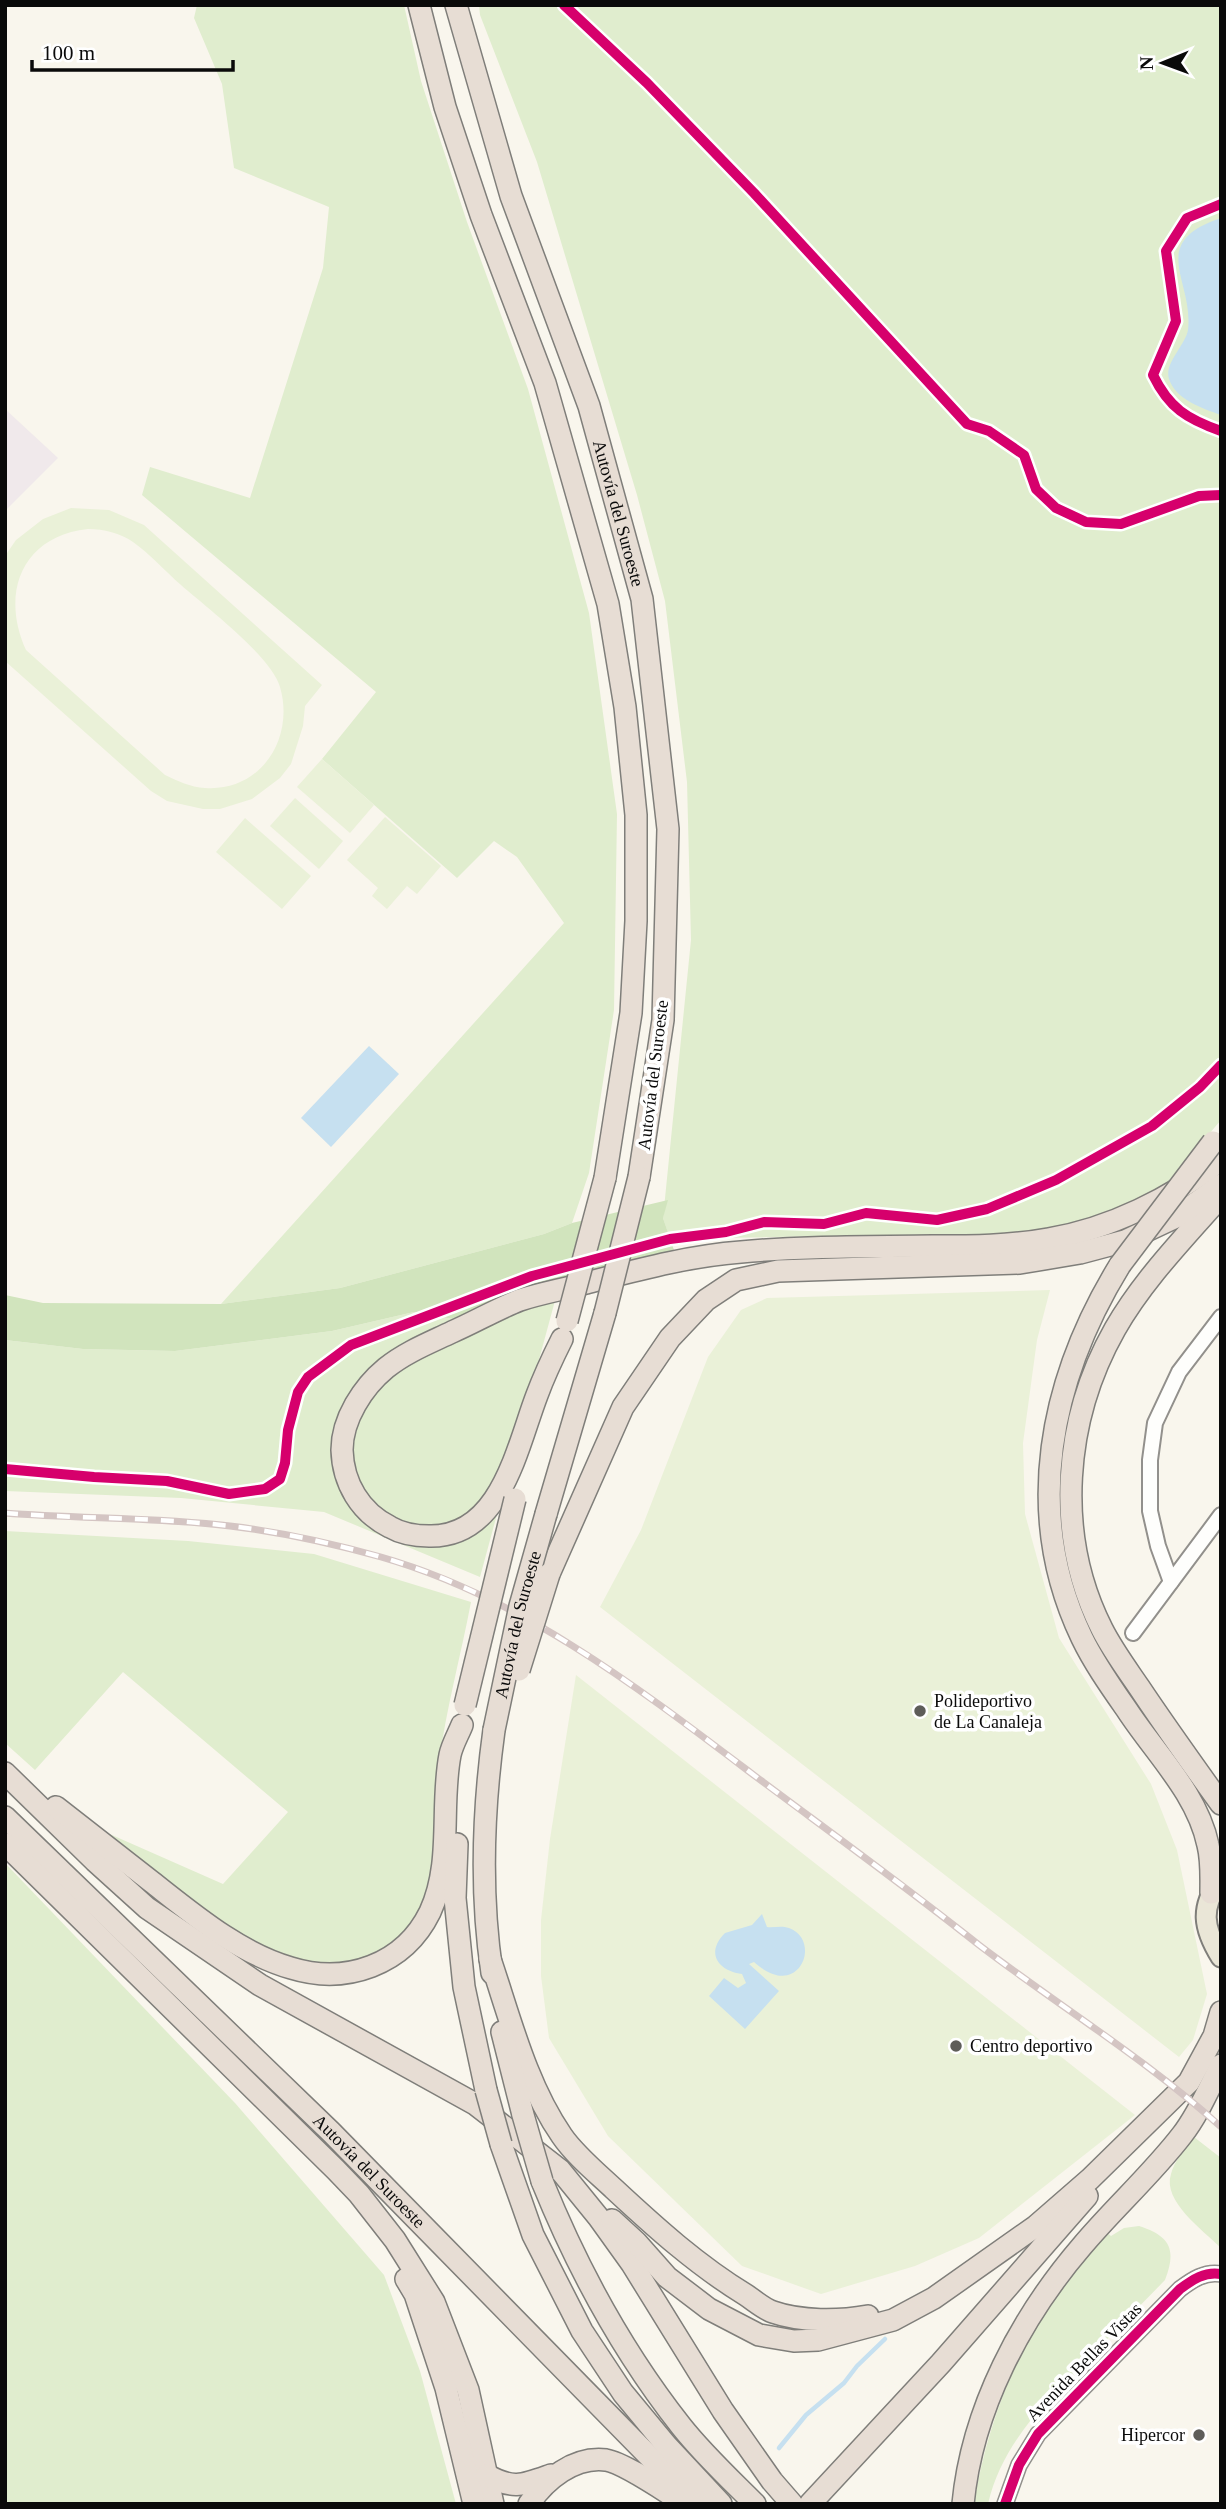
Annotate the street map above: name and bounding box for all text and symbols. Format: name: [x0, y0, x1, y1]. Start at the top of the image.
scale bar: [32, 28, 233, 72]
north arrow: [1128, 28, 1198, 98]
text: 100 m: [42, 41, 95, 65]
text: N: [1136, 56, 1157, 70]
street label: Autovía del Suroeste: [589, 438, 648, 589]
street label: Autovía del Suroeste: [634, 999, 672, 1151]
street label: Autovía del Suroeste: [491, 1549, 545, 1700]
place label: Polideportivo de La Canaleja: [934, 1691, 1042, 1732]
marker: Polideportivo de La Canaleja: [912, 1703, 928, 1719]
place label: Centro deportivo: [970, 2036, 1092, 2056]
marker: Centro deportivo: [948, 2038, 964, 2054]
street label: Autovía del Suroeste: [309, 2110, 429, 2232]
street label: Avenida Bellas Vistas: [1022, 2299, 1146, 2425]
place label: Hipercor: [1121, 2425, 1185, 2445]
marker: Hipercor: [1191, 2427, 1207, 2443]

